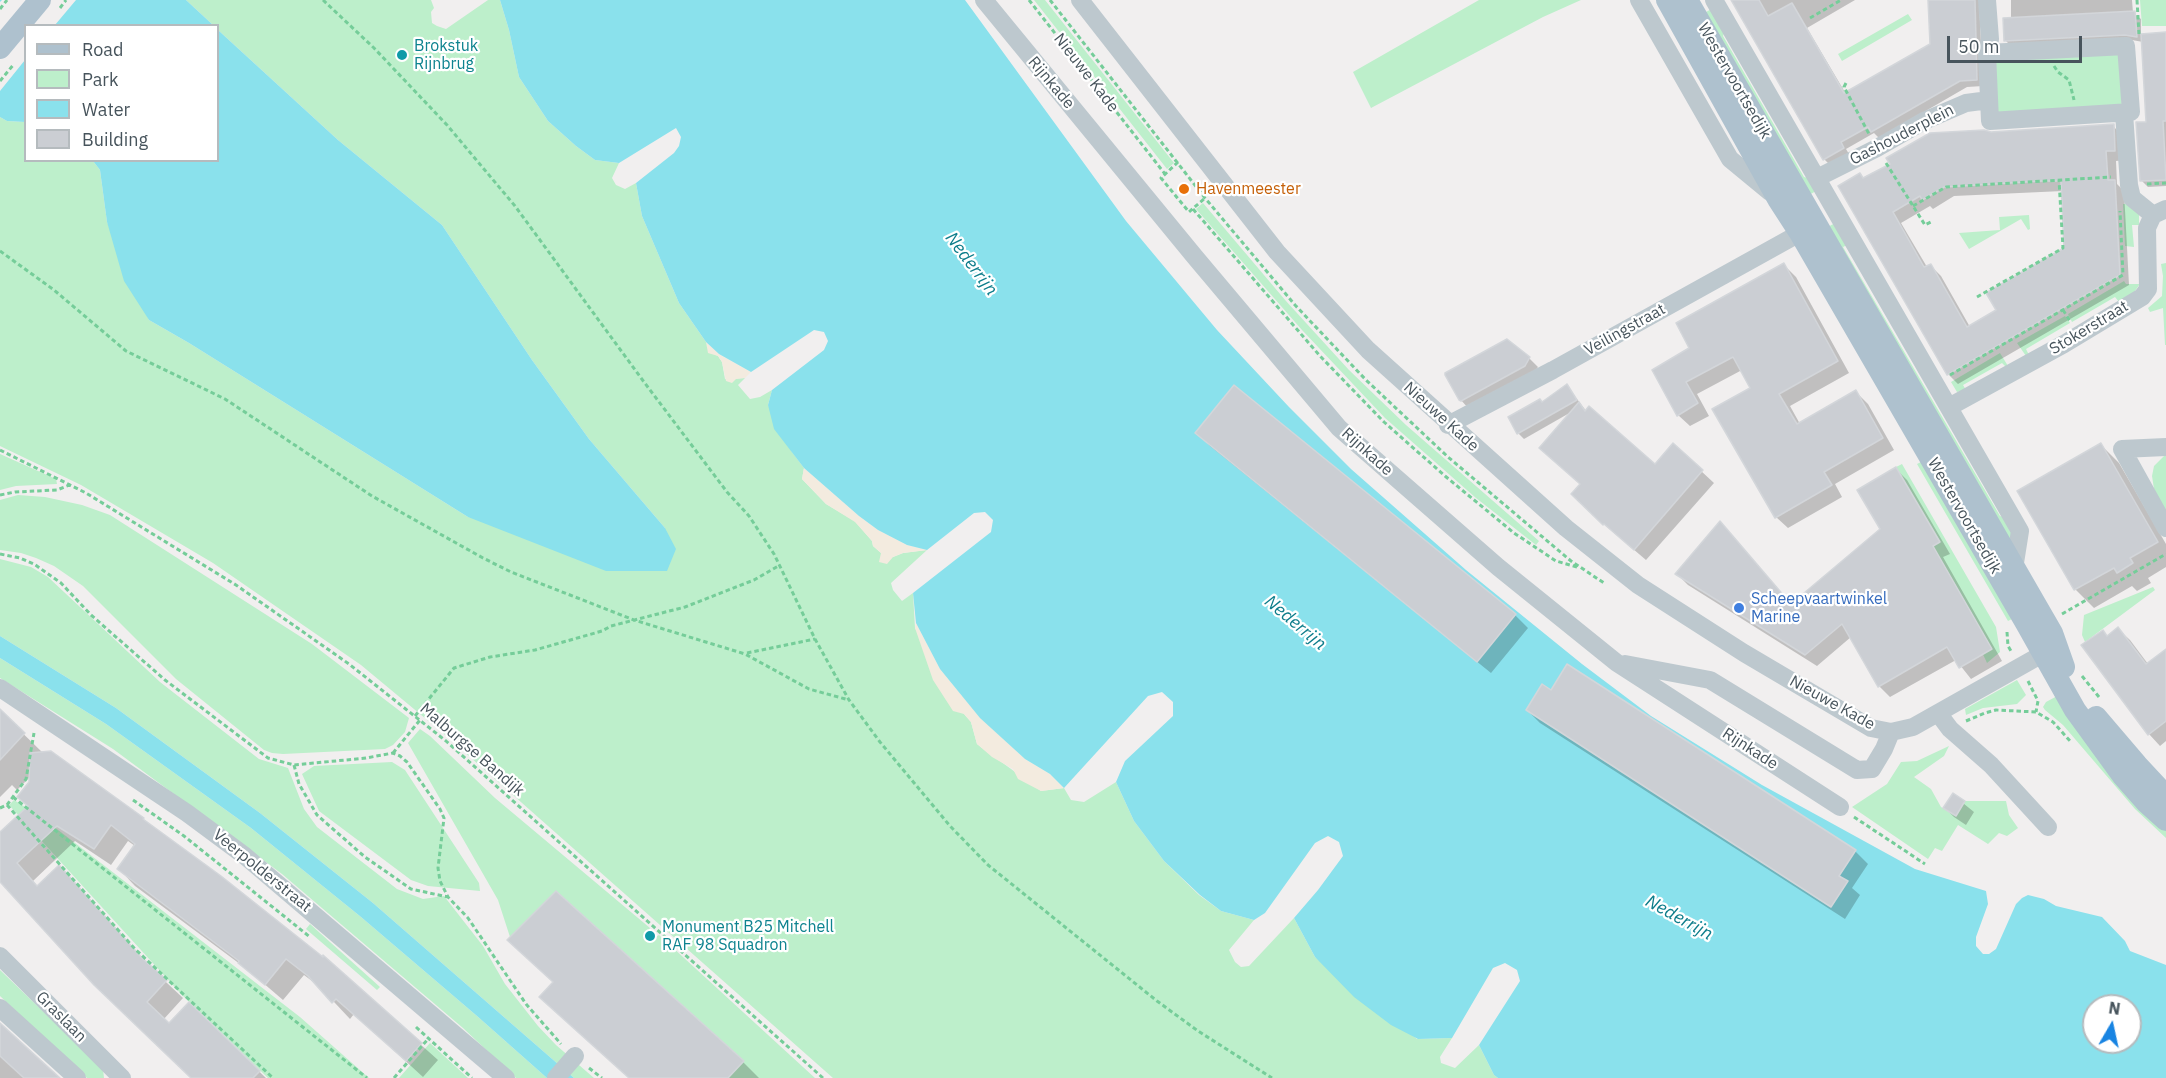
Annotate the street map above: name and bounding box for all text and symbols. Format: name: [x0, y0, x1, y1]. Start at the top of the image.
street label: Westervoortsedijk: [1693, 20, 1775, 142]
legend: [24, 24, 219, 162]
scale bar: [1950, 24, 2085, 62]
street label: Nieuwe Kade: [1049, 30, 1123, 116]
text: 50 m: [1958, 35, 2000, 58]
place label: Brokstuk Rijnbrug: [414, 36, 478, 74]
text: Road: [82, 38, 123, 61]
marker: Brokstuk Rijnbrug: [395, 48, 409, 62]
street label: Rijnkade: [1024, 53, 1078, 113]
text: Park: [82, 68, 118, 91]
text: Water: [82, 98, 130, 121]
street label: Gashouderplein: [1847, 101, 1957, 169]
text: Building: [82, 128, 148, 151]
place label: Havenmeester: [1196, 179, 1301, 199]
marker: Havenmeester: [1177, 182, 1191, 196]
water label: Nederrijn: [940, 228, 1002, 300]
street label: Stokerstraat: [2046, 297, 2132, 359]
street label: Veilingstraat: [1581, 300, 1669, 360]
street label: Nieuwe Kade: [1399, 378, 1483, 456]
street label: Rijnkade: [1337, 424, 1397, 480]
street label: Westervoortsedijk: [1923, 455, 2005, 577]
place label: Scheepvaartwinkel Marine: [1751, 589, 1887, 627]
water label: Nederrijn: [1260, 591, 1330, 655]
marker: Scheepvaartwinkel Marine: [1732, 601, 1746, 615]
street label: Nieuwe Kade: [1786, 672, 1878, 734]
street label: Malburgse Bandijk: [416, 699, 528, 801]
street label: Rijnkade: [1719, 724, 1781, 774]
street label: Veerpolderstraat: [209, 825, 315, 917]
water label: Nederrijn: [1641, 891, 1717, 945]
place label: Monument B25 Mitchell RAF 98 Squadron: [662, 917, 834, 955]
marker: Monument B25 Mitchell RAF 98 Squadron: [643, 929, 657, 943]
street label: Graslaan: [32, 988, 90, 1046]
north arrow: [2082, 994, 2142, 1054]
text: N: [2107, 997, 2122, 1019]

